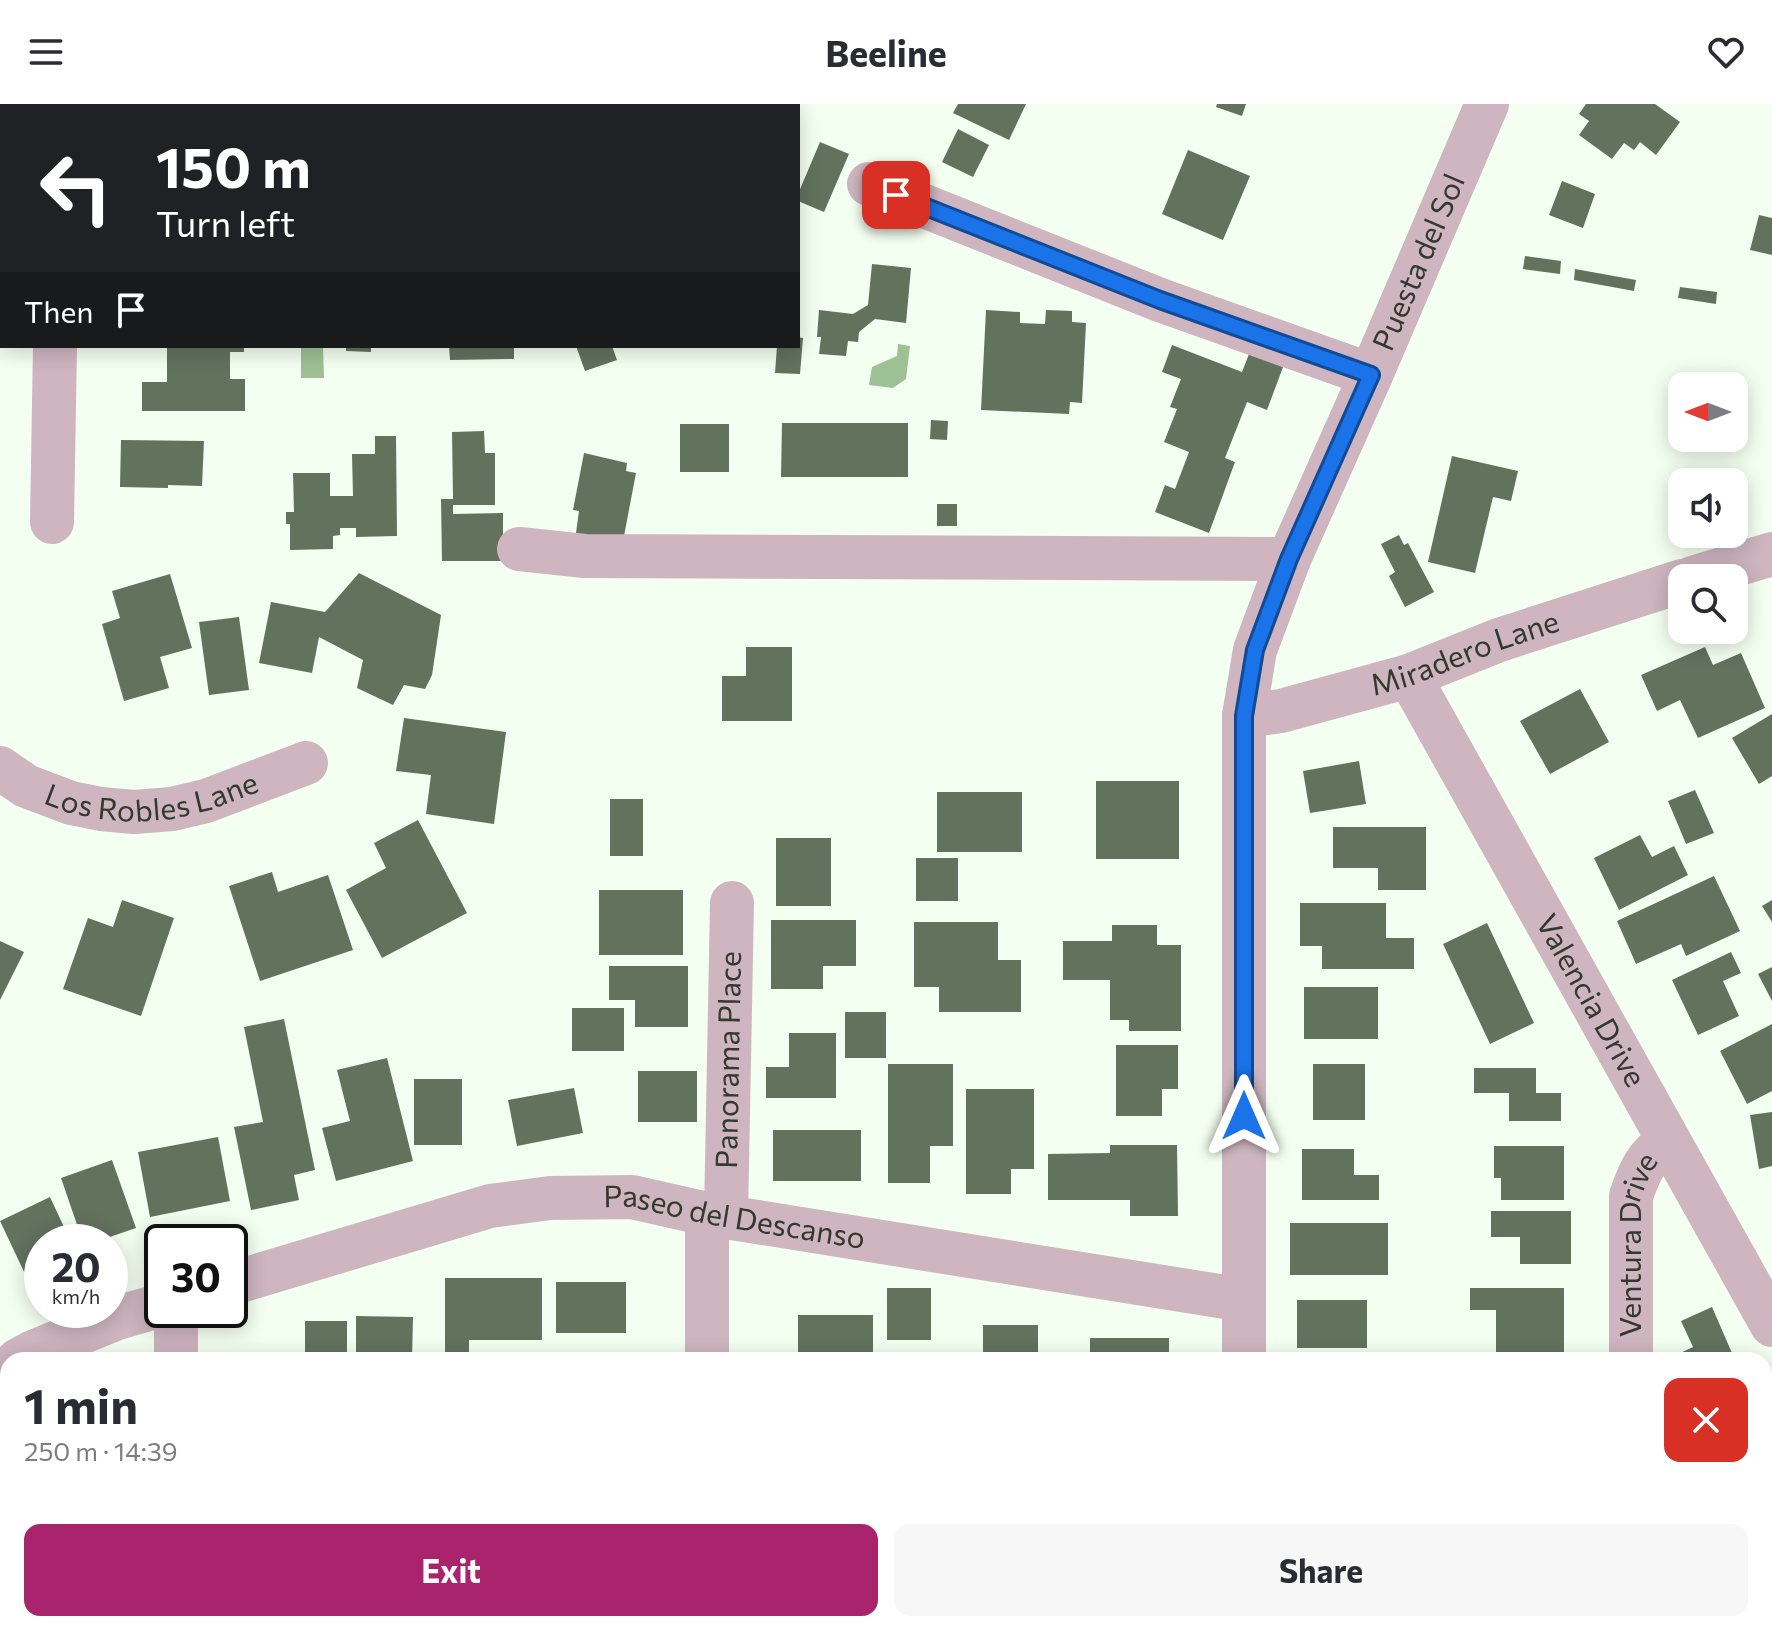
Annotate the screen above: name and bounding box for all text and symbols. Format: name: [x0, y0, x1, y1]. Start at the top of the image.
icon: menu: [24, 30, 68, 74]
text: Beeline: [825, 30, 947, 74]
icon: heart: [1704, 30, 1748, 74]
text: 150 m: [156, 131, 311, 200]
icon: left: [24, 136, 128, 240]
pin: [862, 161, 930, 229]
street label: Puesta del Sol: [1363, 167, 1471, 355]
icon: arrive: [874, 173, 918, 217]
text: Turn left: [156, 200, 295, 244]
icon: arrive: [109, 288, 153, 332]
text: Then: [24, 292, 93, 329]
north arrow: [1668, 372, 1748, 452]
map controls: [1668, 372, 1748, 644]
button: sound: [1668, 468, 1748, 548]
button: search: [1668, 564, 1748, 644]
street label: Miradero Lane: [1366, 601, 1563, 702]
street label: Los Robles Lane: [40, 762, 263, 828]
street label: Valencia Drive: [1530, 907, 1656, 1092]
street label: Panorama Place: [706, 951, 747, 1169]
position arrow: [1202, 1074, 1286, 1158]
street label: Ventura Drive: [1609, 1144, 1664, 1337]
street label: Paseo del Descanso: [603, 1176, 868, 1255]
speed limit sign: 30: [144, 1224, 248, 1328]
text: 20: [51, 1241, 101, 1290]
text: km/h: [52, 1284, 100, 1308]
text: 1 min: [24, 1375, 138, 1434]
button: close: [1664, 1378, 1748, 1462]
text: 250 m · 14:39: [24, 1435, 178, 1466]
button: Exit: [24, 1524, 878, 1616]
button: Share: [894, 1524, 1748, 1616]

